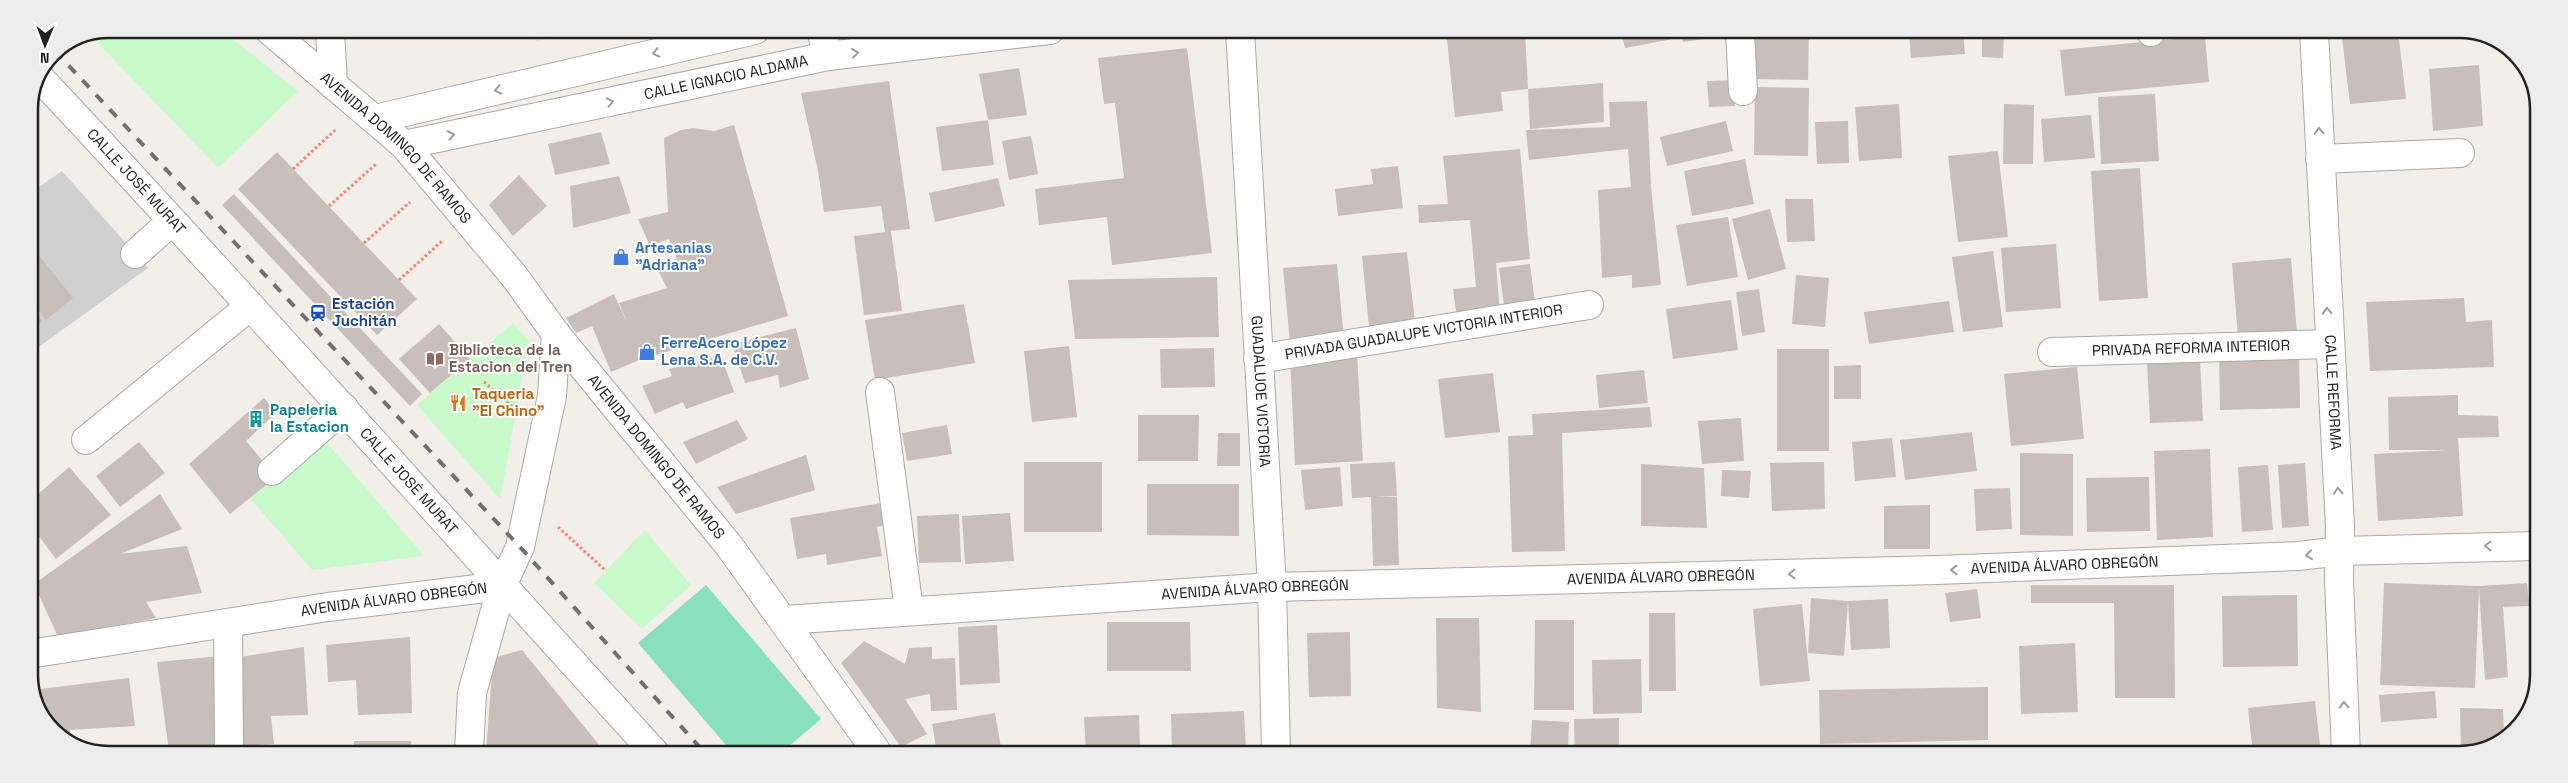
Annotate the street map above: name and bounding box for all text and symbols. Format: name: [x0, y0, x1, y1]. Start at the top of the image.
north arrow: [20, 20, 70, 70]
one-way arrow: [652, 47, 661, 58]
one-way arrow: [852, 48, 860, 59]
text: N: [40, 49, 50, 67]
street label: CALLE IGNACIO ALDAMA: [642, 50, 810, 103]
street label: AVENIDA DOMINGO DE RAMOS: [317, 68, 476, 227]
one-way arrow: [494, 84, 503, 95]
one-way arrow: [606, 97, 615, 107]
street label: CALLE JOSÉ MURAT: [83, 124, 191, 238]
one-way arrow: [2313, 127, 2324, 135]
one-way arrow: [447, 130, 456, 141]
place label: Artesanias "Adriana": [635, 238, 712, 274]
shop icon: Artesanias "Adriana": [611, 247, 631, 267]
place label: Estación Juchitán: [332, 294, 397, 330]
street label: PRIVADA GUADALUPE VICTORIA INTERIOR: [1283, 299, 1564, 363]
station icon: Estación Juchitán: [308, 303, 328, 323]
one-way arrow: [2322, 307, 2333, 315]
street label: GUADALUOE VICTORIA: [1247, 315, 1275, 468]
place label: FerreAcero López Lena S.A. de C.V.: [661, 333, 787, 369]
street label: CALLE REFORMA: [2321, 334, 2346, 451]
street label: PRIVADA REFORMA INTERIOR: [2092, 335, 2290, 360]
place label: Biblioteca de la Estacion del Tren: [449, 340, 572, 376]
shop icon: FerreAcero López Lena S.A. de C.V.: [637, 342, 657, 362]
library icon: Biblioteca de la Estacion del Tren: [425, 349, 445, 369]
street label: AVENIDA DOMINGO DE RAMOS: [584, 370, 729, 543]
place label: Taqueria "El Chino": [472, 384, 544, 420]
restaurant icon: Taqueria "El Chino": [448, 393, 468, 413]
place label: Papeleria la Estacion: [270, 400, 349, 436]
building icon: Papeleria la Estacion: [246, 409, 266, 429]
street label: CALLE JOSÉ MURAT: [356, 423, 462, 538]
one-way arrow: [2332, 486, 2343, 494]
one-way arrow: [2484, 541, 2492, 552]
one-way arrow: [2304, 549, 2312, 560]
street label: AVENIDA ÁLVARO OBREGÓN: [1970, 551, 2159, 578]
one-way arrow: [1950, 564, 1958, 575]
street label: AVENIDA ÁLVARO OBREGÓN: [1567, 565, 1755, 588]
one-way arrow: [1787, 569, 1795, 579]
street label: AVENIDA ÁLVARO OBREGÓN: [1160, 575, 1349, 603]
street label: AVENIDA ÁLVARO OBREGÓN: [299, 578, 488, 620]
one-way arrow: [2339, 701, 2349, 709]

